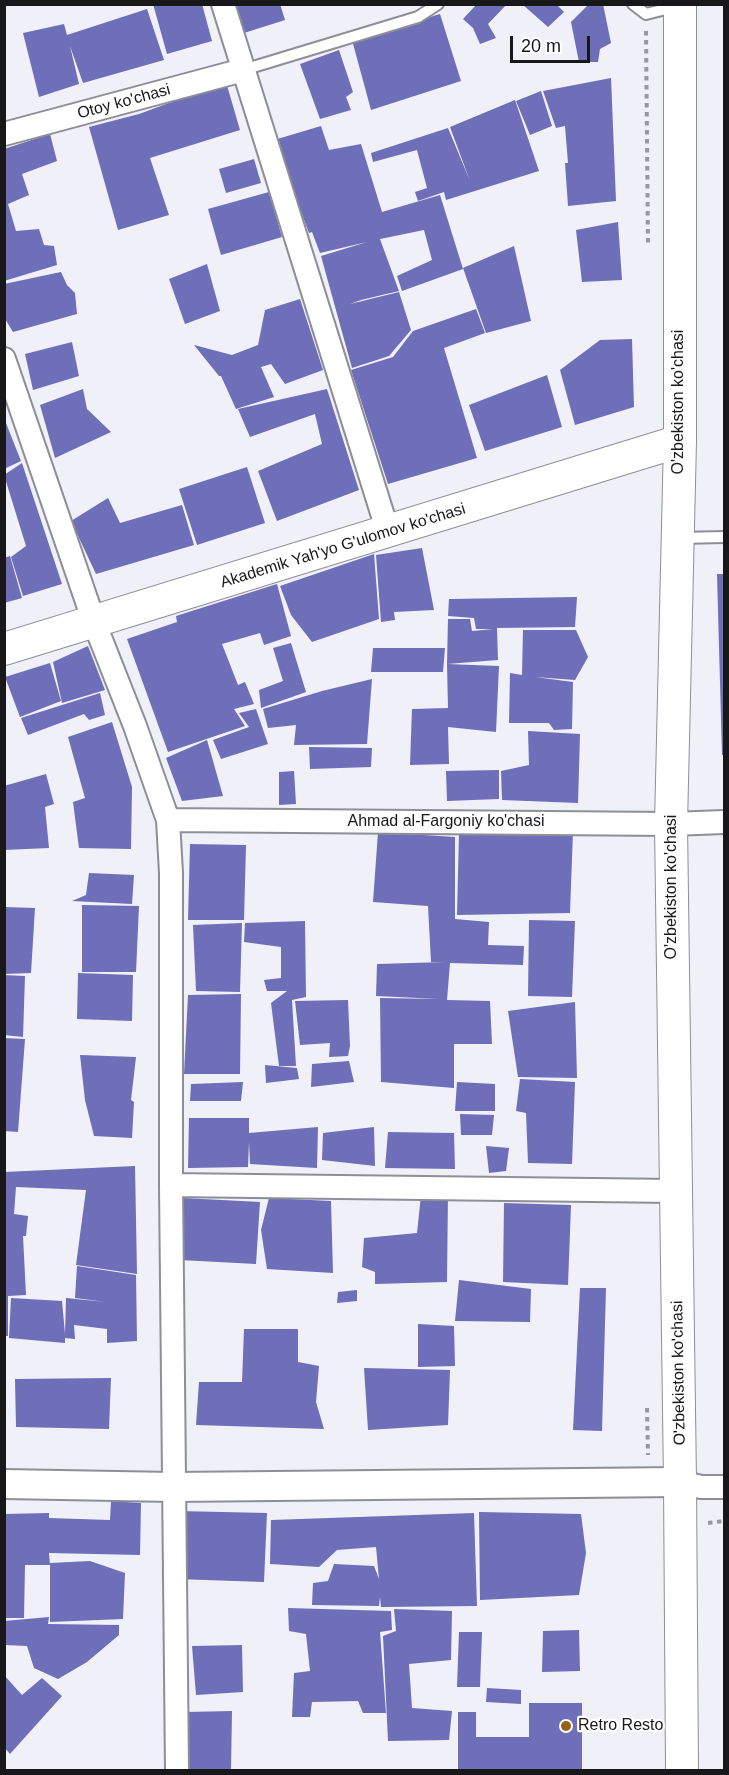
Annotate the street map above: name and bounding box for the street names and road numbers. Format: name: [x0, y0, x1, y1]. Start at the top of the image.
street label: Otoy ko'chasi: [75, 80, 173, 124]
street label: O'zbekiston ko'chasi: [669, 330, 689, 474]
street label: Akademik Yah'yo G'ulomov ko'chasi: [218, 500, 468, 592]
street label: Ahmad al-Fargoniy ko'chasi: [348, 812, 544, 832]
street label: O'zbekiston ko'chasi: [662, 815, 682, 959]
street label: O'zbekiston ko'chasi: [668, 1300, 690, 1446]

